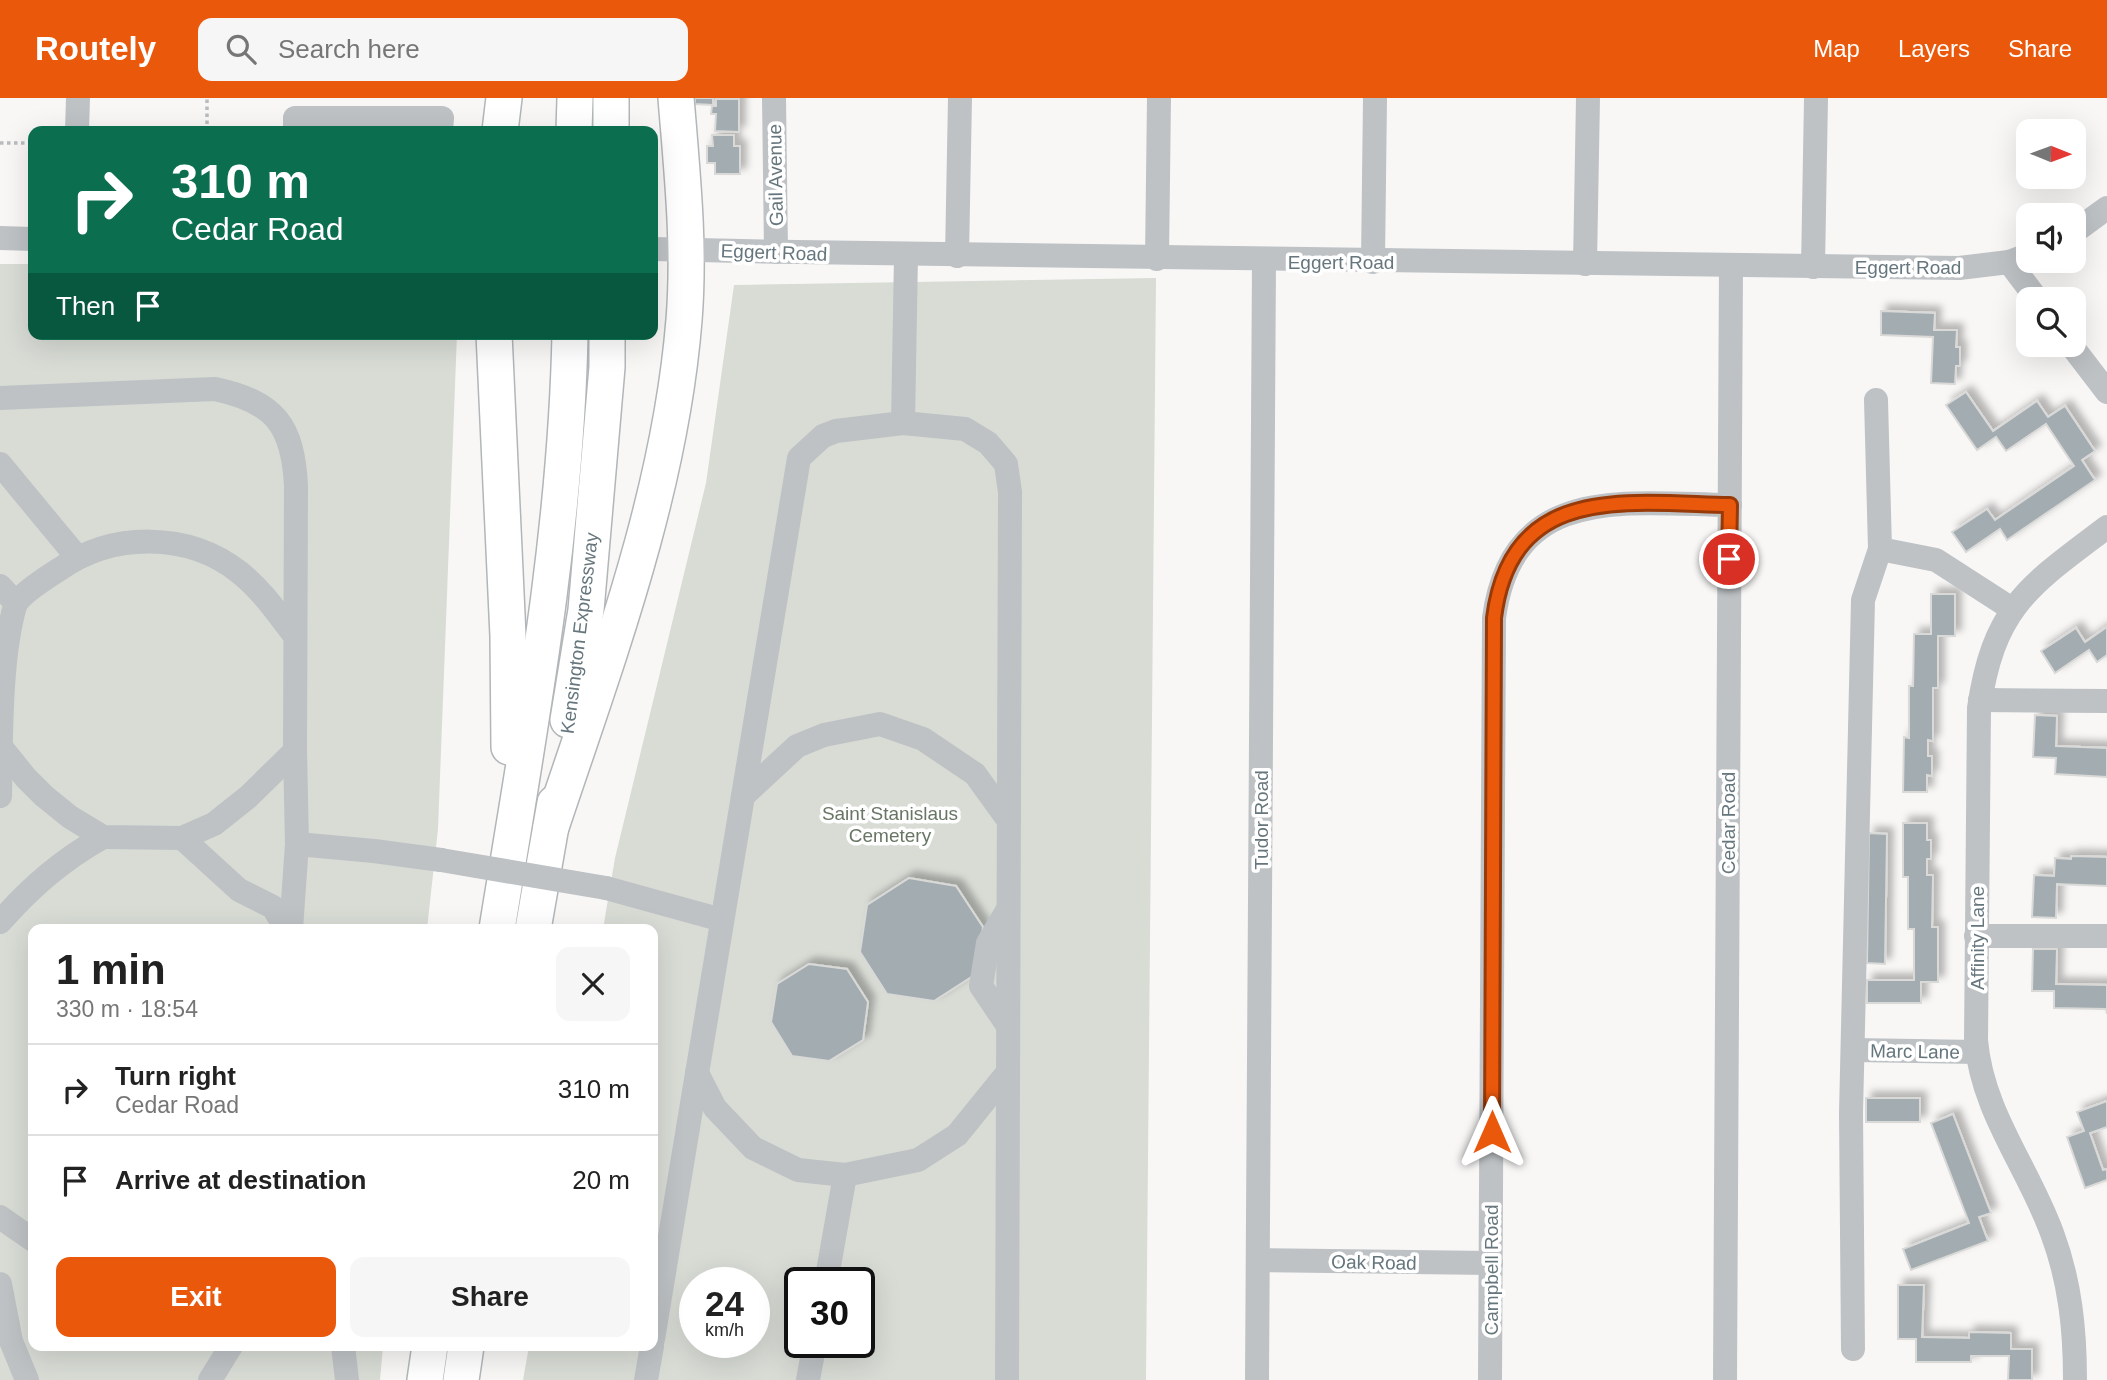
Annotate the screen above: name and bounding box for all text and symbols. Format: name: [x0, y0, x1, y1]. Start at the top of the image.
search box: [198, 18, 688, 81]
text: Routely: [35, 30, 156, 67]
icon: search: [222, 30, 260, 68]
text: Search here: [278, 34, 420, 64]
text: Map: [1813, 35, 1860, 62]
text: Layers: [1898, 35, 1970, 62]
text: Share: [2008, 35, 2072, 62]
north arrow: [2016, 119, 2086, 189]
map controls: [2016, 119, 2086, 357]
street label: Gail Avenue: [764, 124, 787, 226]
icon: right: [56, 154, 147, 245]
text: 310 m: [171, 154, 310, 208]
button: sound: [2016, 203, 2086, 273]
text: Cedar Road: [171, 211, 344, 247]
street label: Eggert Road: [720, 240, 828, 265]
street label: Eggert Road: [1288, 252, 1394, 273]
street label: Eggert Road: [1855, 257, 1961, 278]
icon: arrive: [129, 287, 167, 325]
button: search: [2016, 287, 2086, 357]
text: Then: [56, 291, 115, 321]
pin: [1699, 529, 1759, 589]
street label: Kensington Expressway: [557, 531, 602, 735]
icon: arrive: [1710, 540, 1748, 578]
street label: Tudor Road: [1251, 770, 1272, 870]
street label: Cedar Road: [1718, 772, 1739, 874]
park label: Saint Stanislaus Cemetery: [822, 803, 958, 846]
street label: Affinity Lane: [1967, 886, 1988, 990]
text: 1 min: [56, 946, 166, 993]
button: close: [556, 947, 630, 1021]
text: 330 m · 18:54: [56, 996, 198, 1022]
street label: Marc Lane: [1870, 1040, 1960, 1063]
text: Turn right: [115, 1061, 236, 1091]
icon: right: [56, 1071, 94, 1109]
text: 310 m: [558, 1074, 630, 1104]
text: Cedar Road: [115, 1092, 239, 1118]
position arrow: [1455, 1095, 1529, 1169]
icon: arrive: [56, 1162, 94, 1200]
text: Arrive at destination: [115, 1165, 366, 1195]
text: 20 m: [572, 1165, 630, 1195]
street label: Campbell Road: [1481, 1205, 1502, 1335]
street label: Oak Road: [1331, 1251, 1417, 1274]
button: Exit: [56, 1257, 336, 1337]
button: Share: [350, 1257, 630, 1337]
speed limit sign: 30: [784, 1267, 875, 1358]
text: 24: [705, 1284, 744, 1323]
text: km/h: [705, 1320, 744, 1340]

